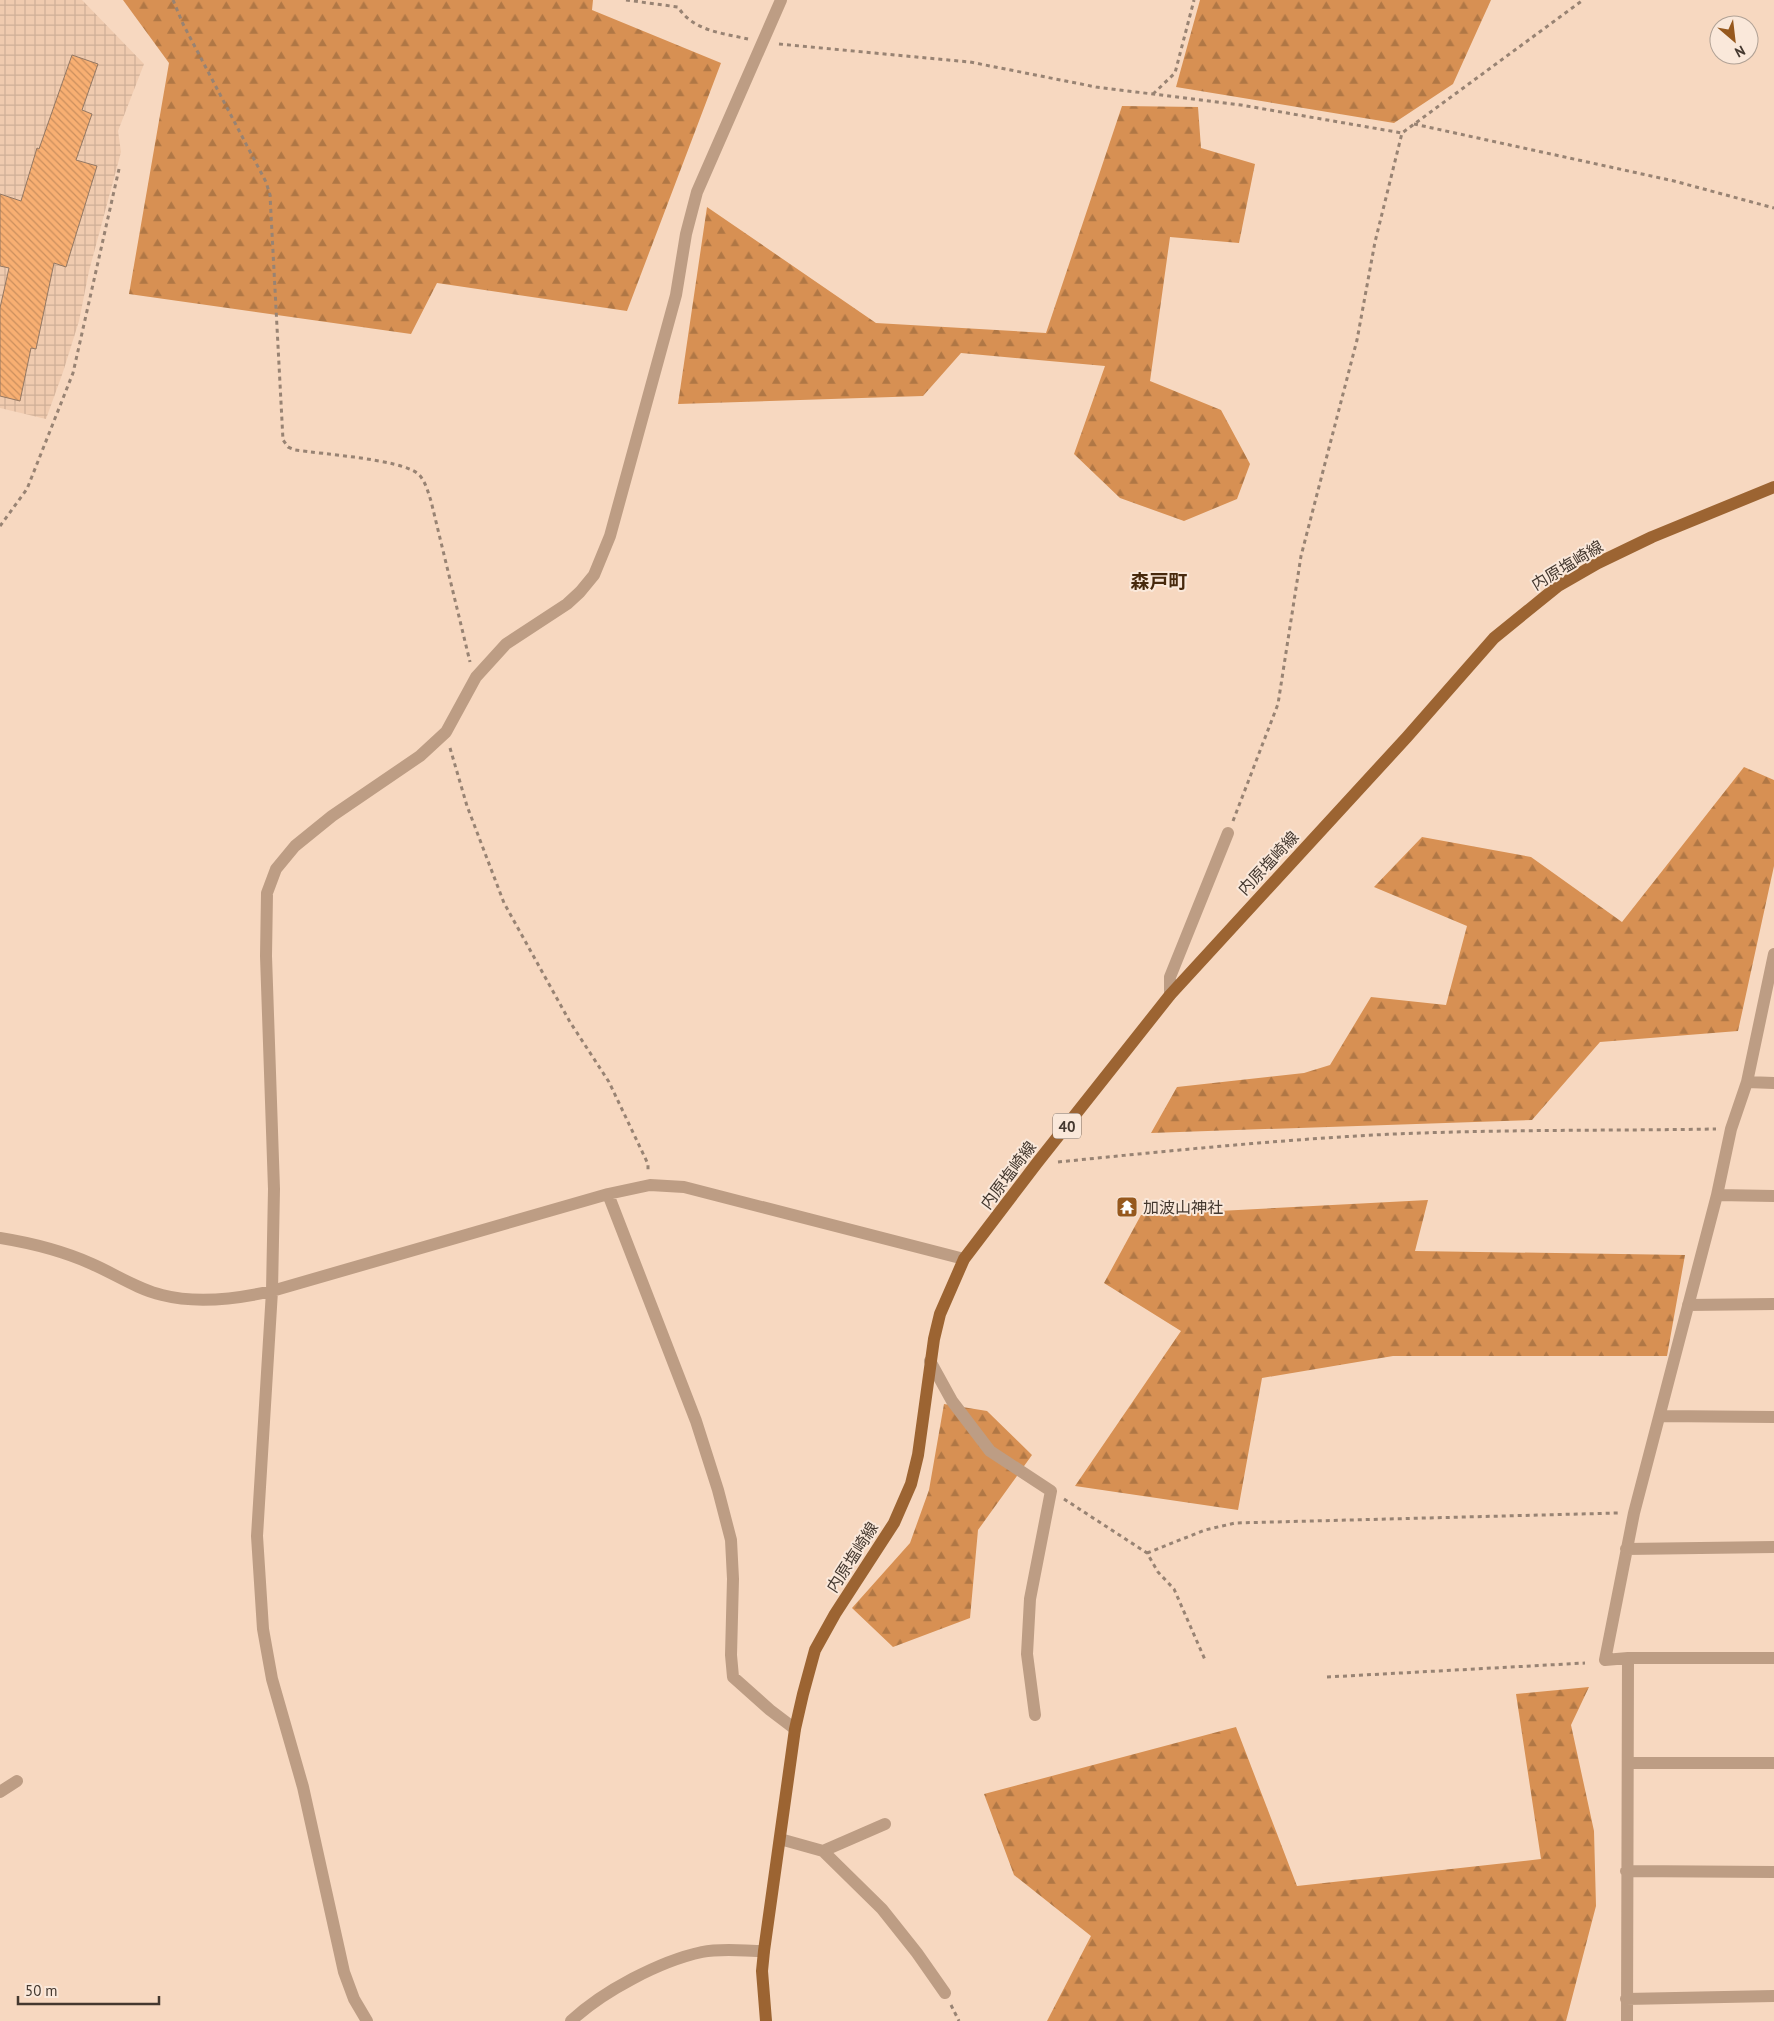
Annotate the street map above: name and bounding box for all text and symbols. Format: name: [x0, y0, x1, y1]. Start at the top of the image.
north arrow: [1709, 15, 1759, 65]
text: N: [1732, 41, 1748, 62]
street label: 内原塩崎線: [1528, 536, 1606, 594]
district label: 森戸町: [1130, 569, 1188, 593]
street label: 内原塩崎線: [1233, 827, 1303, 899]
road number: 40: [1053, 1114, 1081, 1138]
street label: 内原塩崎線: [976, 1137, 1040, 1213]
temple icon: 加波山神社: [1115, 1195, 1139, 1219]
place label: 加波山神社: [1143, 1197, 1223, 1217]
street label: 内原塩崎線: [822, 1518, 882, 1596]
scale bar: [18, 1974, 159, 2006]
text: 50 m: [25, 1981, 58, 2000]

